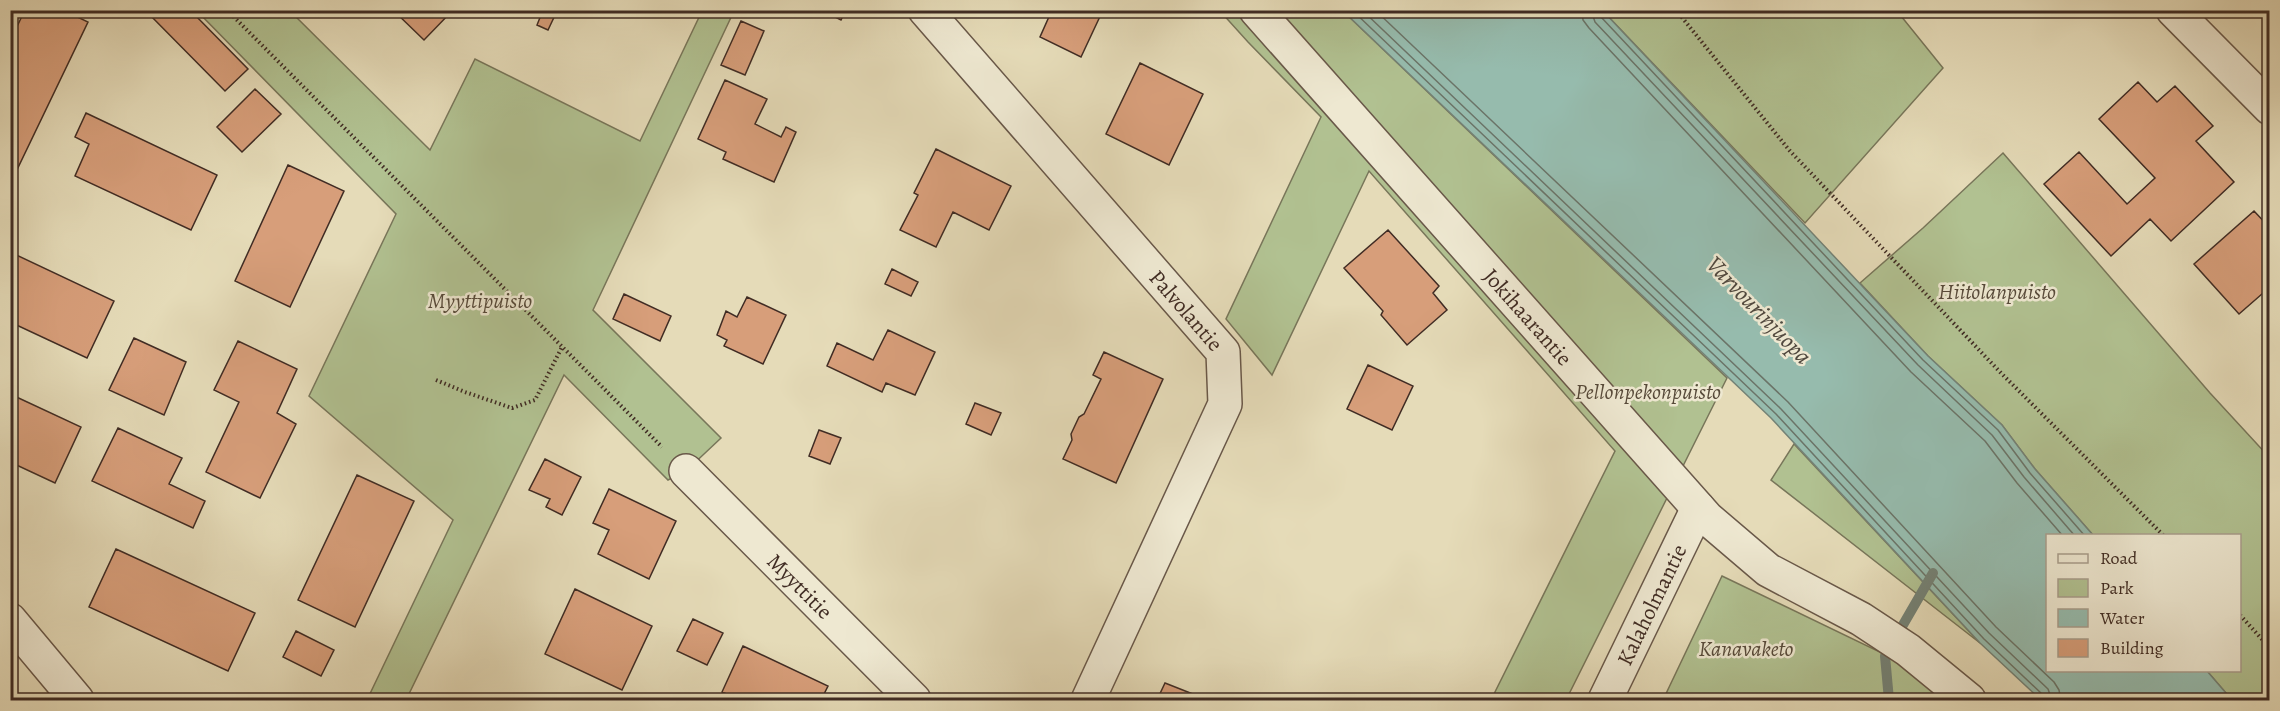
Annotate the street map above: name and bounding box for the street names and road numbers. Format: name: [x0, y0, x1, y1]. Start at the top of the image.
street label: Jokihaarantie: [1476, 262, 1579, 372]
street label: Palvolantie: [1142, 264, 1229, 358]
street label: Kalaholmantie: [1610, 539, 1694, 671]
street label: Myyttitie: [760, 547, 839, 626]

